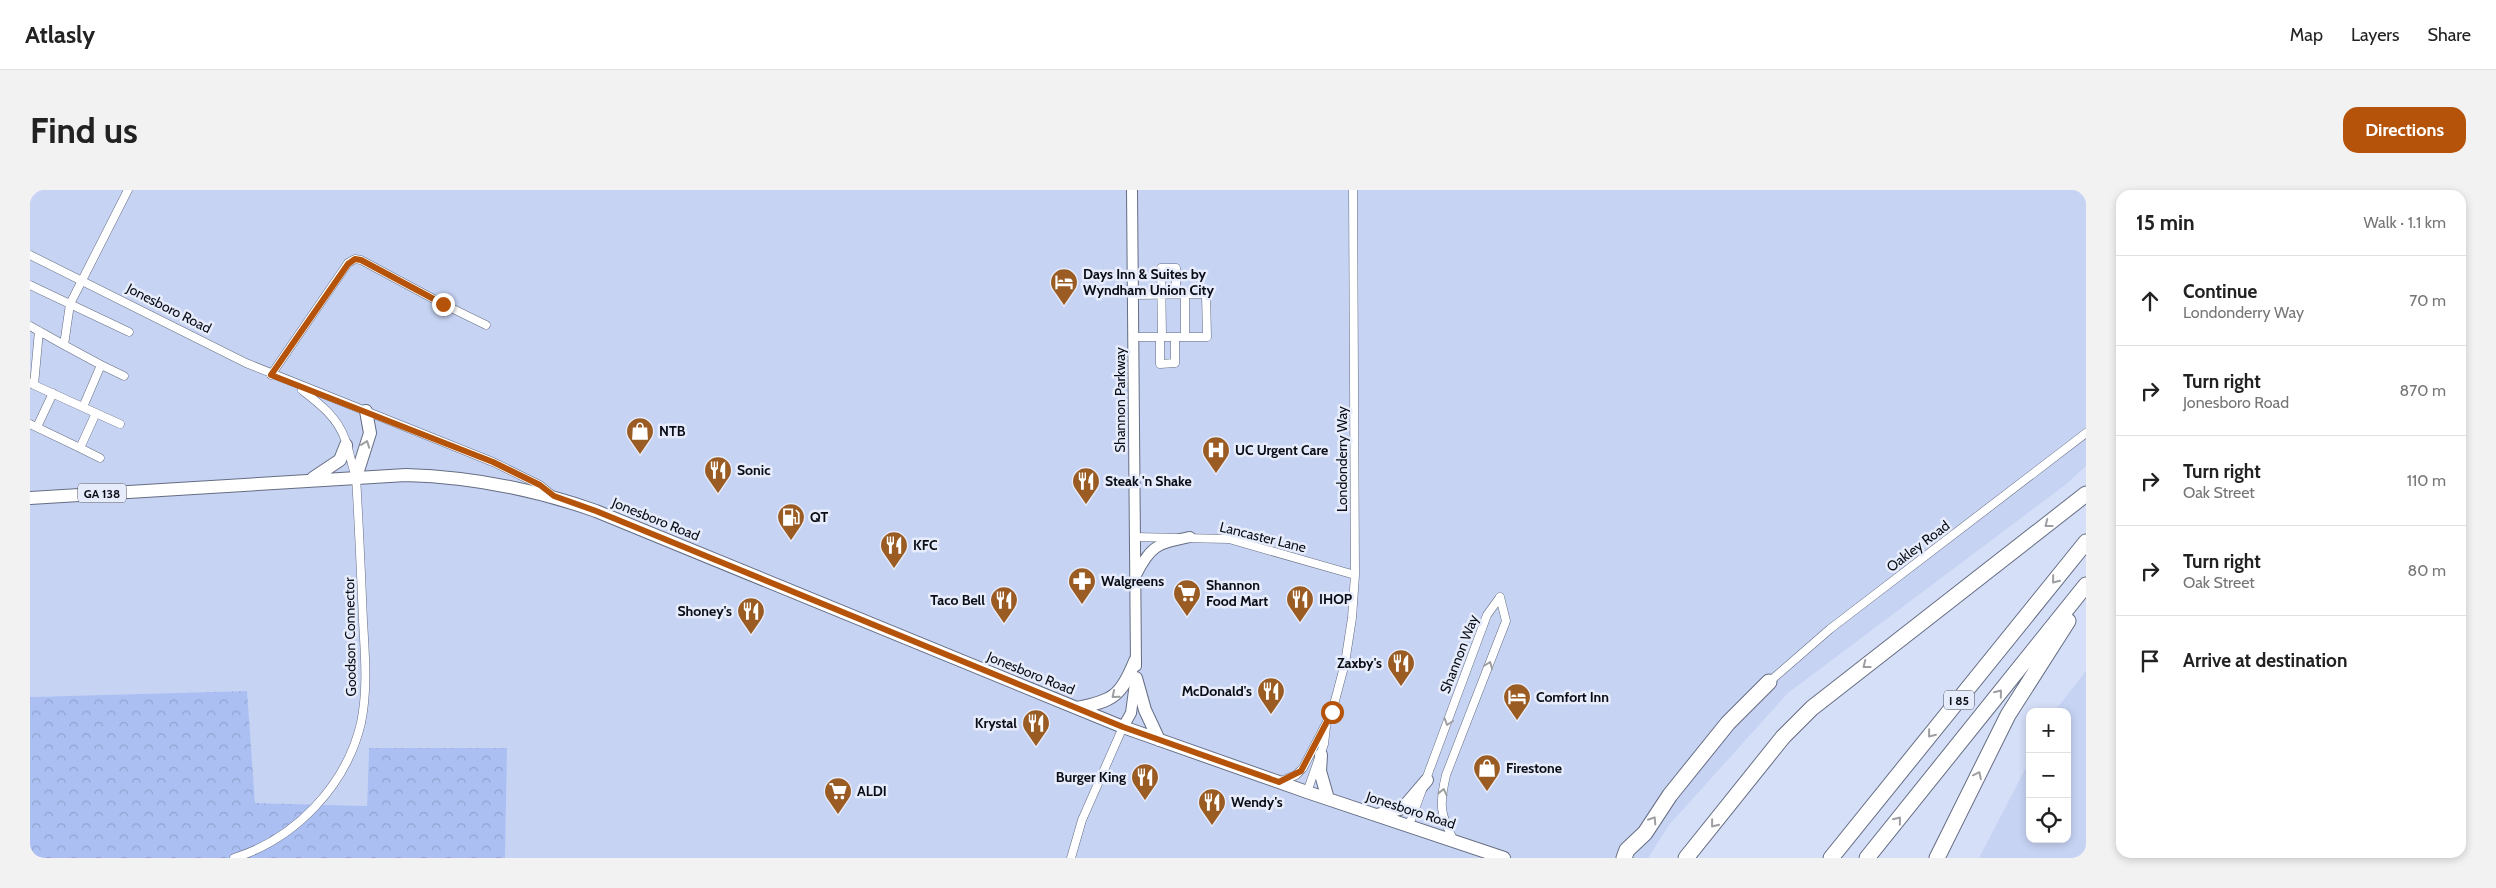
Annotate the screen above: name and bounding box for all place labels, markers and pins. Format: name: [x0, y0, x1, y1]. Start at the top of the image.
place label: Days Inn & Suites by Wyndham Union City: [1083, 265, 1214, 299]
hotel icon: Days Inn & Suites by Wyndham Union City: [1049, 267, 1079, 306]
shop icon: NTB: [625, 416, 655, 455]
place label: NTB: [659, 422, 686, 440]
hospital icon: UC Urgent Care: [1201, 435, 1231, 474]
place label: UC Urgent Care: [1235, 441, 1328, 459]
restaurant icon: Sonic: [703, 455, 733, 494]
place label: Sonic: [737, 461, 771, 479]
restaurant icon: Steak 'n Shake: [1071, 466, 1101, 505]
place label: Steak 'n Shake: [1105, 472, 1192, 490]
fuel station icon: QT: [776, 502, 806, 541]
place label: QT: [810, 508, 828, 526]
restaurant icon: KFC: [879, 530, 909, 569]
place label: KFC: [913, 536, 938, 554]
pharmacy icon: Walgreens: [1067, 566, 1097, 605]
place label: Walgreens: [1101, 572, 1164, 590]
place label: Shannon Food Mart: [1206, 576, 1268, 610]
supermarket icon: Shannon Food Mart: [1172, 578, 1202, 617]
restaurant icon: IHOP: [1285, 584, 1315, 623]
restaurant icon: Taco Bell: [989, 585, 1019, 624]
place label: IHOP: [1319, 590, 1353, 608]
place label: Taco Bell: [930, 591, 985, 609]
restaurant icon: Shoney's: [736, 596, 766, 635]
place label: Shoney's: [678, 602, 732, 620]
restaurant icon: Zaxby's: [1386, 648, 1416, 687]
place label: Zaxby's: [1337, 654, 1382, 672]
restaurant icon: McDonald's: [1256, 676, 1286, 715]
place label: McDonald's: [1182, 682, 1252, 700]
hotel icon: Comfort Inn: [1502, 682, 1532, 721]
place label: Comfort Inn: [1536, 688, 1609, 706]
restaurant icon: Krystal: [1021, 708, 1051, 747]
place label: Krystal: [975, 714, 1017, 732]
shop icon: Firestone: [1472, 753, 1502, 792]
place label: Firestone: [1506, 759, 1562, 777]
restaurant icon: Burger King: [1130, 762, 1160, 801]
place label: Burger King: [1056, 768, 1126, 786]
supermarket icon: ALDI: [823, 776, 853, 815]
place label: ALDI: [857, 782, 887, 800]
restaurant icon: Wendy's: [1197, 787, 1227, 826]
place label: Wendy's: [1231, 793, 1283, 811]

